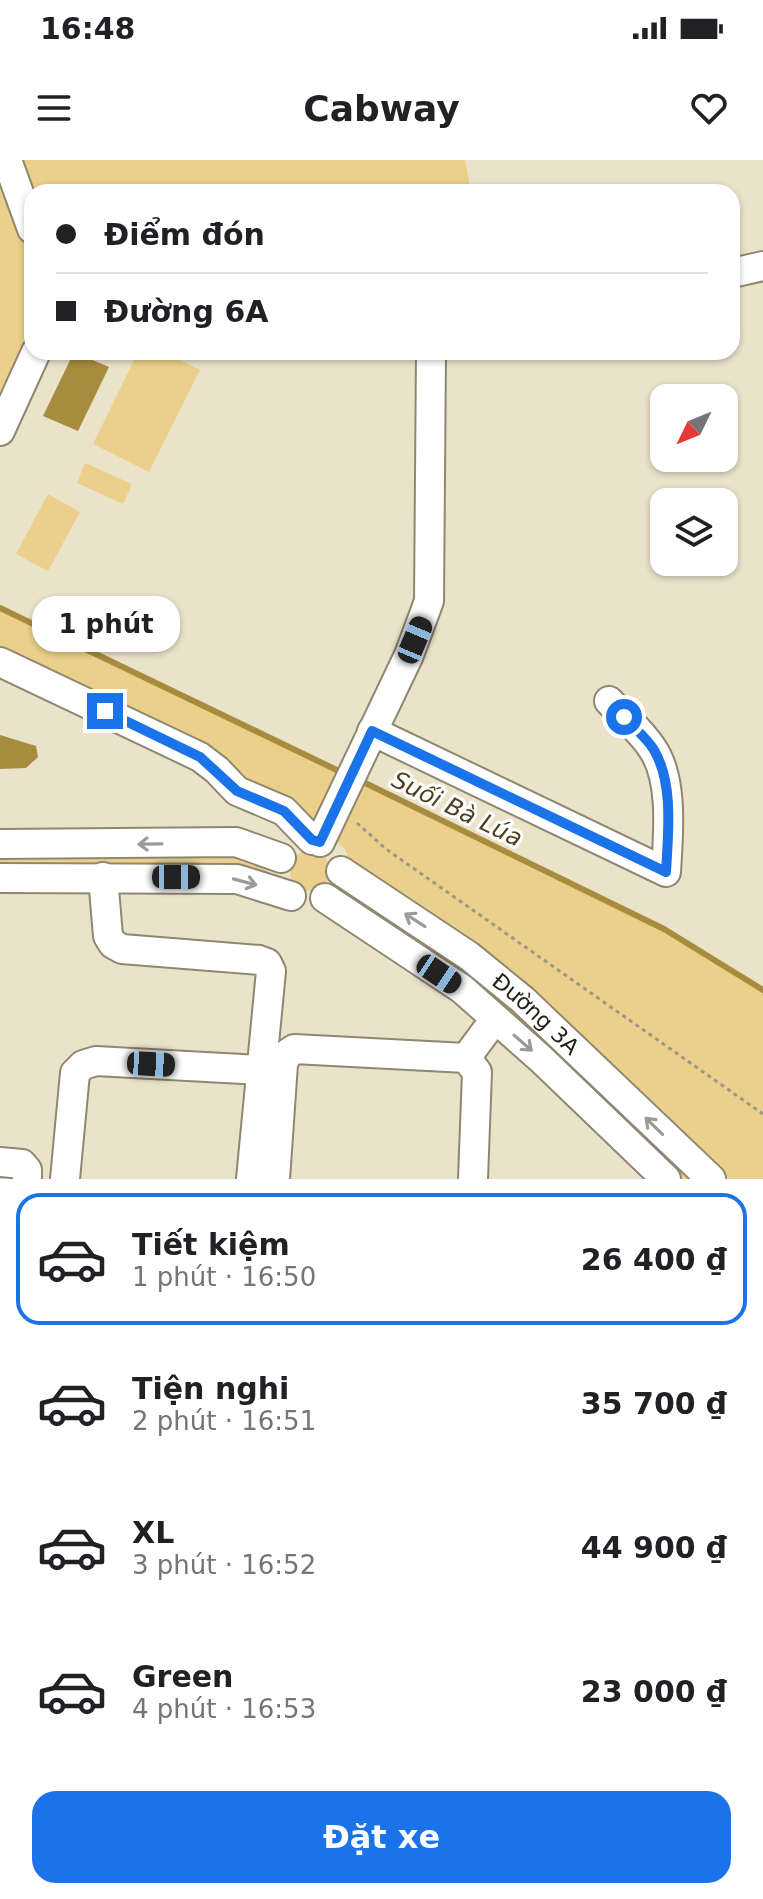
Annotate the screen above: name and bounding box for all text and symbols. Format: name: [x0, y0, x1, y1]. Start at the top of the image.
text: 16:48: [40, 11, 136, 46]
icon: menu: [32, 86, 76, 130]
icon: heart: [687, 86, 731, 130]
text: Cabway: [303, 88, 460, 129]
text: Điểm đón: [104, 217, 265, 252]
text: Đường 6A: [104, 294, 268, 329]
north arrow: [650, 384, 738, 472]
map controls: [650, 384, 738, 576]
button: layers: [650, 488, 738, 576]
callout: 1 phút: [31, 595, 179, 651]
text: 1 phút: [58, 609, 154, 639]
car: [395, 613, 435, 667]
route end: [87, 693, 123, 729]
route start: [606, 699, 642, 735]
water label: Suối Bà Lúa: [387, 765, 527, 853]
one-way arrow: [137, 836, 164, 851]
car: [152, 865, 200, 889]
one-way arrow: [232, 875, 258, 890]
one-way arrow: [404, 912, 426, 929]
car: [412, 951, 466, 997]
street label: Đường 3A: [488, 968, 584, 1059]
one-way arrow: [513, 1034, 533, 1052]
car: [126, 1051, 176, 1077]
one-way arrow: [644, 1116, 664, 1135]
icon: car: [36, 1223, 108, 1295]
text: Tiết kiệm: [132, 1227, 290, 1262]
text: 26 400 ₫: [581, 1242, 727, 1277]
text: 1 phút · 16:50: [132, 1262, 316, 1292]
icon: car: [36, 1367, 108, 1439]
text: Tiện nghi: [132, 1371, 289, 1406]
text: 35 700 ₫: [581, 1386, 727, 1421]
text: 2 phút · 16:51: [132, 1406, 316, 1436]
icon: car: [36, 1511, 108, 1583]
text: XL: [132, 1515, 174, 1550]
text: 44 900 ₫: [581, 1530, 727, 1565]
text: 3 phút · 16:52: [132, 1550, 316, 1580]
icon: car: [36, 1655, 108, 1727]
text: Green: [132, 1659, 233, 1694]
text: 23 000 ₫: [581, 1674, 727, 1709]
text: 4 phút · 16:53: [132, 1694, 316, 1724]
button: Đặt xe: [32, 1791, 731, 1883]

